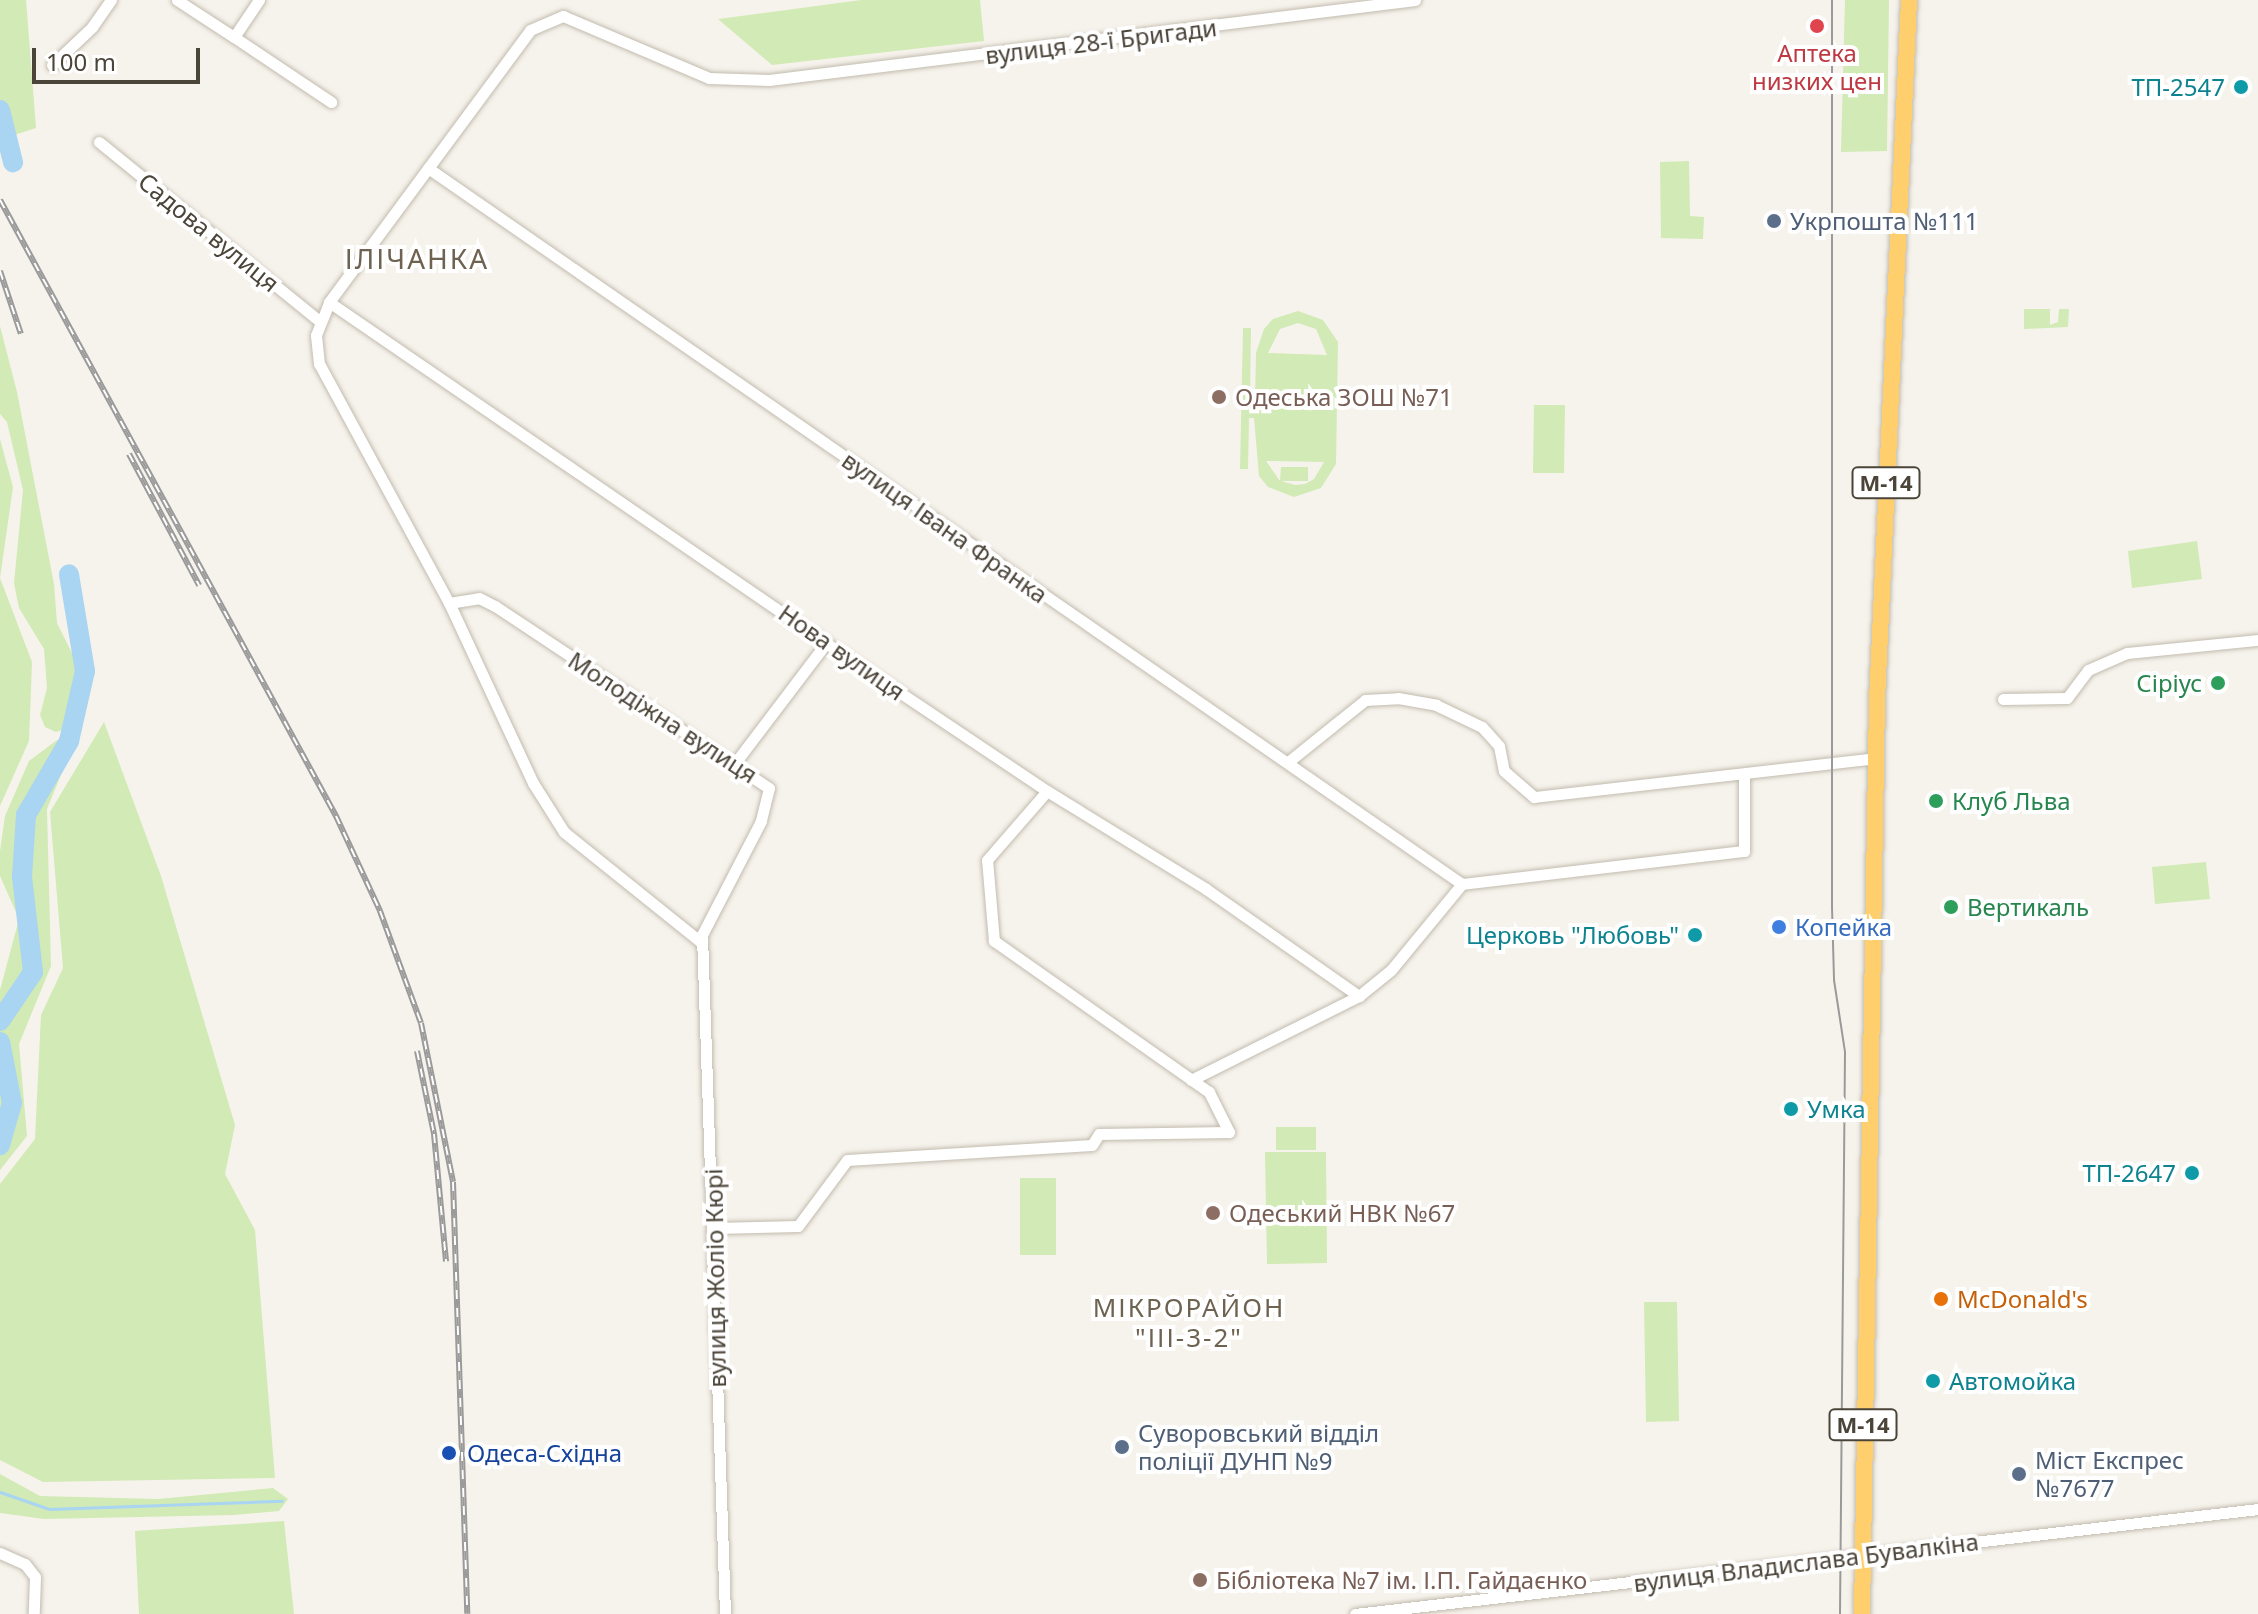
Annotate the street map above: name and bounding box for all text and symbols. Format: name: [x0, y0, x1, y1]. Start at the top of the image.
street label: вулиця 28-ї Бригади: [983, 12, 1219, 70]
marker: Аптека низких цен: [1808, 17, 1826, 35]
scale bar: [36, 32, 204, 82]
place label: Аптека низких цен: [1752, 39, 1882, 95]
text: 100 m: [46, 45, 116, 78]
place label: ТП-2547: [2131, 73, 2225, 101]
marker: ТП-2547: [2232, 78, 2250, 96]
street label: Садова вулиця: [133, 167, 285, 297]
place label: Укрпошта №111: [1790, 207, 1979, 235]
marker: Укрпошта №111: [1765, 212, 1783, 230]
district label: ІЛІЧАНКА: [345, 241, 489, 275]
place label: Одеська ЗОШ №71: [1235, 383, 1453, 411]
marker: Одеська ЗОШ №71: [1210, 388, 1228, 406]
street label: вулиця Івана Франка: [837, 445, 1053, 609]
road number: М-14: [1850, 465, 1922, 501]
street label: Нова вулиця: [774, 598, 910, 706]
street label: Молодіжна вулиця: [563, 645, 763, 789]
place label: Сіріус: [2136, 669, 2202, 697]
marker: Сіріус: [2209, 674, 2227, 692]
place label: Клуб Льва: [1952, 787, 2071, 815]
marker: Клуб Льва: [1927, 792, 1945, 810]
place label: Вертикаль: [1967, 893, 2089, 921]
marker: Вертикаль: [1942, 898, 1960, 916]
place label: Копейка: [1795, 913, 1892, 941]
marker: Копейка: [1770, 918, 1788, 936]
place label: Церковь "Любовь": [1466, 921, 1679, 949]
marker: Церковь "Любовь": [1686, 926, 1704, 944]
place label: Умка: [1807, 1095, 1866, 1123]
marker: Умка: [1782, 1100, 1800, 1118]
place label: ТП-2647: [2082, 1159, 2176, 1187]
marker: ТП-2647: [2183, 1164, 2201, 1182]
street label: вулиця Жоліо Кюрі: [699, 1168, 731, 1388]
place label: Одеський НВК №67: [1229, 1199, 1455, 1227]
marker: Одеський НВК №67: [1204, 1204, 1222, 1222]
place label: McDonald's: [1957, 1285, 2088, 1313]
marker: McDonald's: [1932, 1290, 1950, 1308]
district label: МІКРОРАЙОН "ІІІ-3-2": [1093, 1292, 1285, 1354]
place label: Автомойка: [1949, 1367, 2076, 1395]
marker: Автомойка: [1924, 1372, 1942, 1390]
road number: М-14: [1827, 1407, 1899, 1443]
place label: Суворовський відділ поліції ДУНП №9: [1138, 1419, 1379, 1475]
marker: Суворовський відділ поліції ДУНП №9: [1113, 1438, 1131, 1456]
place label: Одеса-Східна: [467, 1439, 622, 1467]
marker: Одеса-Східна: [438, 1442, 460, 1464]
place label: Міст Експрес №7677: [2035, 1446, 2184, 1502]
marker: Міст Експрес №7677: [2010, 1465, 2028, 1483]
street label: вулиця Владислава Бувалкіна: [1632, 1527, 1980, 1597]
place label: Бібліотека №7 ім. І.П. Гайдаєнко: [1216, 1566, 1587, 1594]
marker: Бібліотека №7 ім. І.П. Гайдаєнко: [1191, 1571, 1209, 1589]

